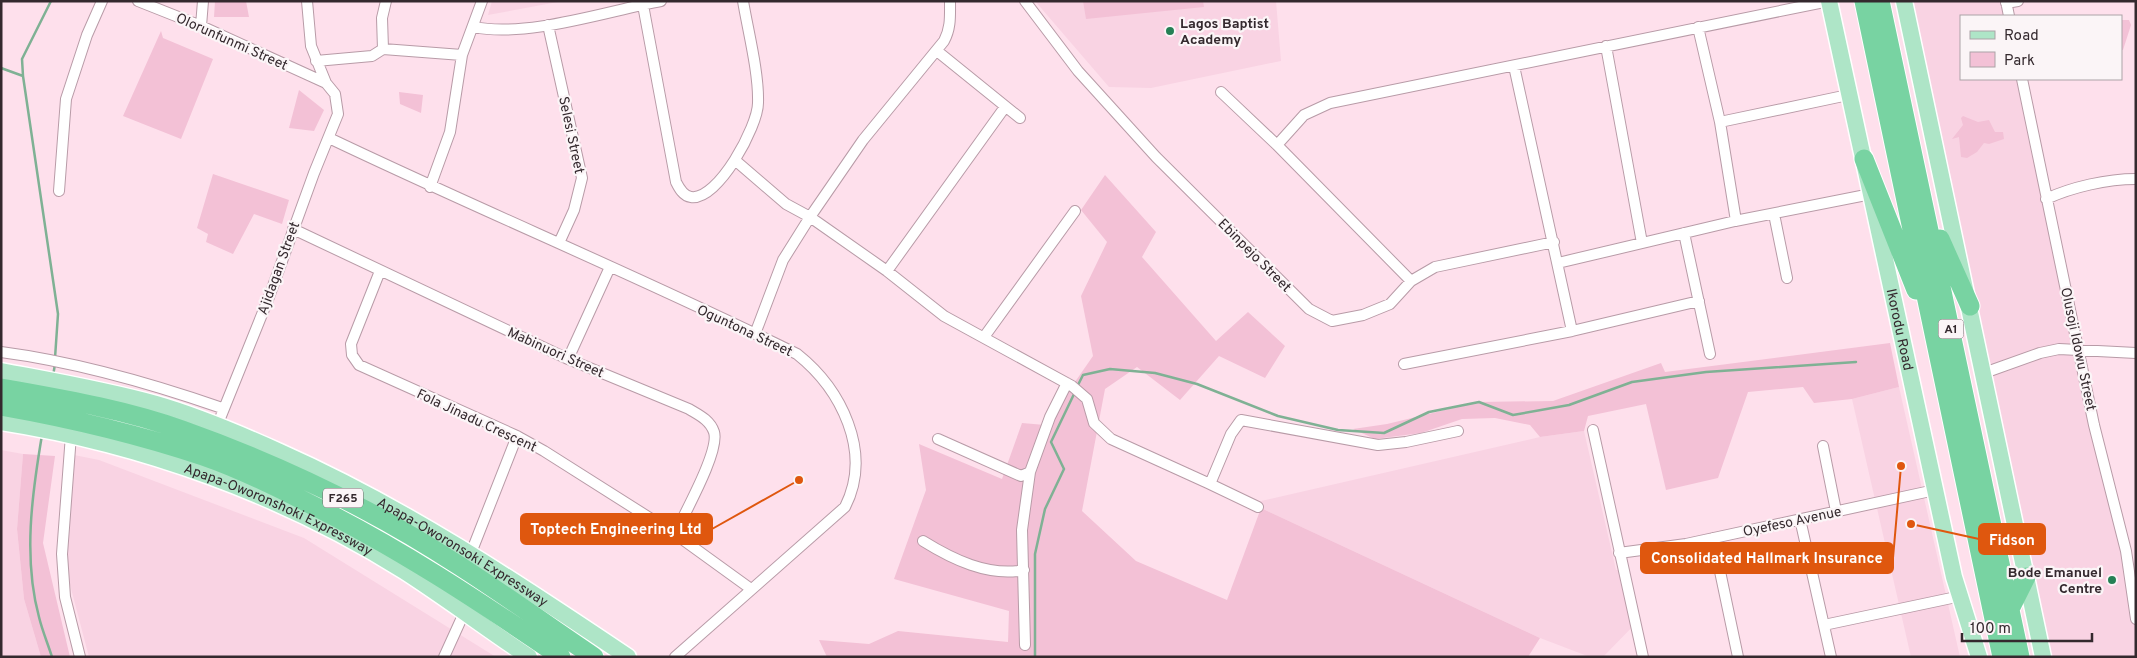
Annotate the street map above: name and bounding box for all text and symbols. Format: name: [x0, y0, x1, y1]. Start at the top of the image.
street label: Olorunfunmi Street: [173, 10, 290, 75]
legend: [1960, 15, 2122, 80]
place label: Lagos Baptist Academy: [1180, 16, 1269, 49]
marker: Lagos Baptist Academy: [1164, 25, 1176, 37]
text: Road: [2004, 27, 2039, 46]
text: Park: [2004, 52, 2035, 71]
street label: Selesi Street: [554, 95, 587, 176]
street label: Ebinpejo Street: [1214, 216, 1294, 296]
street label: Ajidagan Street: [255, 220, 304, 317]
street label: Olusoji Idowu Street: [2056, 286, 2099, 413]
street label: Ikorodu Road: [1882, 287, 1916, 372]
street label: Oguntona Street: [694, 302, 795, 361]
road number: A1: [1938, 320, 1964, 338]
street label: Mabinuori Street: [505, 324, 606, 382]
street label: Fola Jinadu Crescent: [414, 386, 539, 457]
street label: Apapa-Oworonshoki Expressway: [181, 461, 375, 560]
road number: F265: [323, 488, 363, 508]
street label: Apapa-Oworonsoki Expressway: [374, 495, 551, 611]
street label: Oyefeso Avenue: [1742, 504, 1843, 541]
callout: Toptech Engineering Ltd: [521, 514, 712, 544]
text: Toptech Engineering Ltd: [530, 521, 702, 540]
callout: Fidson: [1979, 524, 2045, 554]
text: Fidson: [1989, 532, 2035, 551]
callout: Consolidated Hallmark Insurance: [1641, 543, 1893, 573]
text: Consolidated Hallmark Insurance: [1651, 550, 1883, 569]
place label: Bode Emanuel Centre: [2008, 565, 2102, 598]
marker: Bode Emanuel Centre: [2106, 574, 2118, 586]
scale bar: [1962, 610, 2092, 642]
text: 100 m: [1970, 620, 2011, 639]

